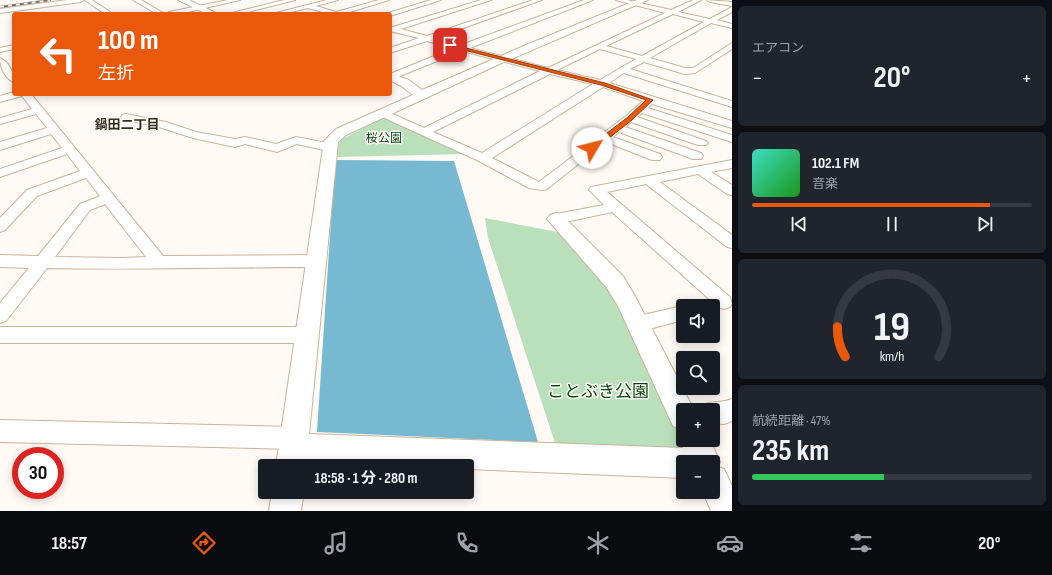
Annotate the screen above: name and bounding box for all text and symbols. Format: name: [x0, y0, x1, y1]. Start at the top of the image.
text: 100 m: [98, 24, 159, 57]
icon: left: [32, 28, 84, 80]
pin: [433, 28, 467, 62]
icon: arrive: [439, 34, 461, 56]
text: エアコン: [752, 40, 804, 56]
text: 20°: [874, 60, 910, 96]
text: 左折: [98, 63, 134, 84]
text: −: [752, 65, 763, 92]
text: +: [1021, 65, 1032, 92]
district label: 鍋田二丁目: [94, 117, 160, 133]
position arrow: [571, 127, 613, 169]
park label: 桜公園: [366, 131, 402, 146]
text: 102.1 FM: [812, 154, 859, 173]
text: 音楽: [812, 176, 838, 192]
icon: previous: [788, 213, 810, 235]
icon: pause: [881, 213, 903, 235]
icon: next: [974, 213, 996, 235]
map controls: [676, 299, 720, 499]
button: sound: [676, 299, 720, 343]
text: 19: [874, 302, 910, 351]
text: km/h: [880, 347, 904, 364]
button: search: [676, 351, 720, 395]
park label: ことぶき公園: [547, 382, 649, 402]
button: +: [676, 403, 720, 447]
text: 航続距離 · 47%: [752, 413, 831, 429]
text: 235 km: [752, 433, 829, 469]
speed limit sign: 30: [12, 447, 64, 499]
button: −: [676, 455, 720, 499]
text: 18:58 · 1 分 · 280 m: [315, 469, 417, 488]
icon: directions: [190, 529, 218, 557]
icon: music: [322, 529, 350, 557]
icon: phone: [453, 529, 481, 557]
icon: climate: [584, 529, 612, 557]
icon: car: [716, 529, 744, 557]
icon: filters: [847, 529, 875, 557]
text: 18:57: [52, 533, 87, 554]
text: 20°: [978, 533, 1000, 554]

